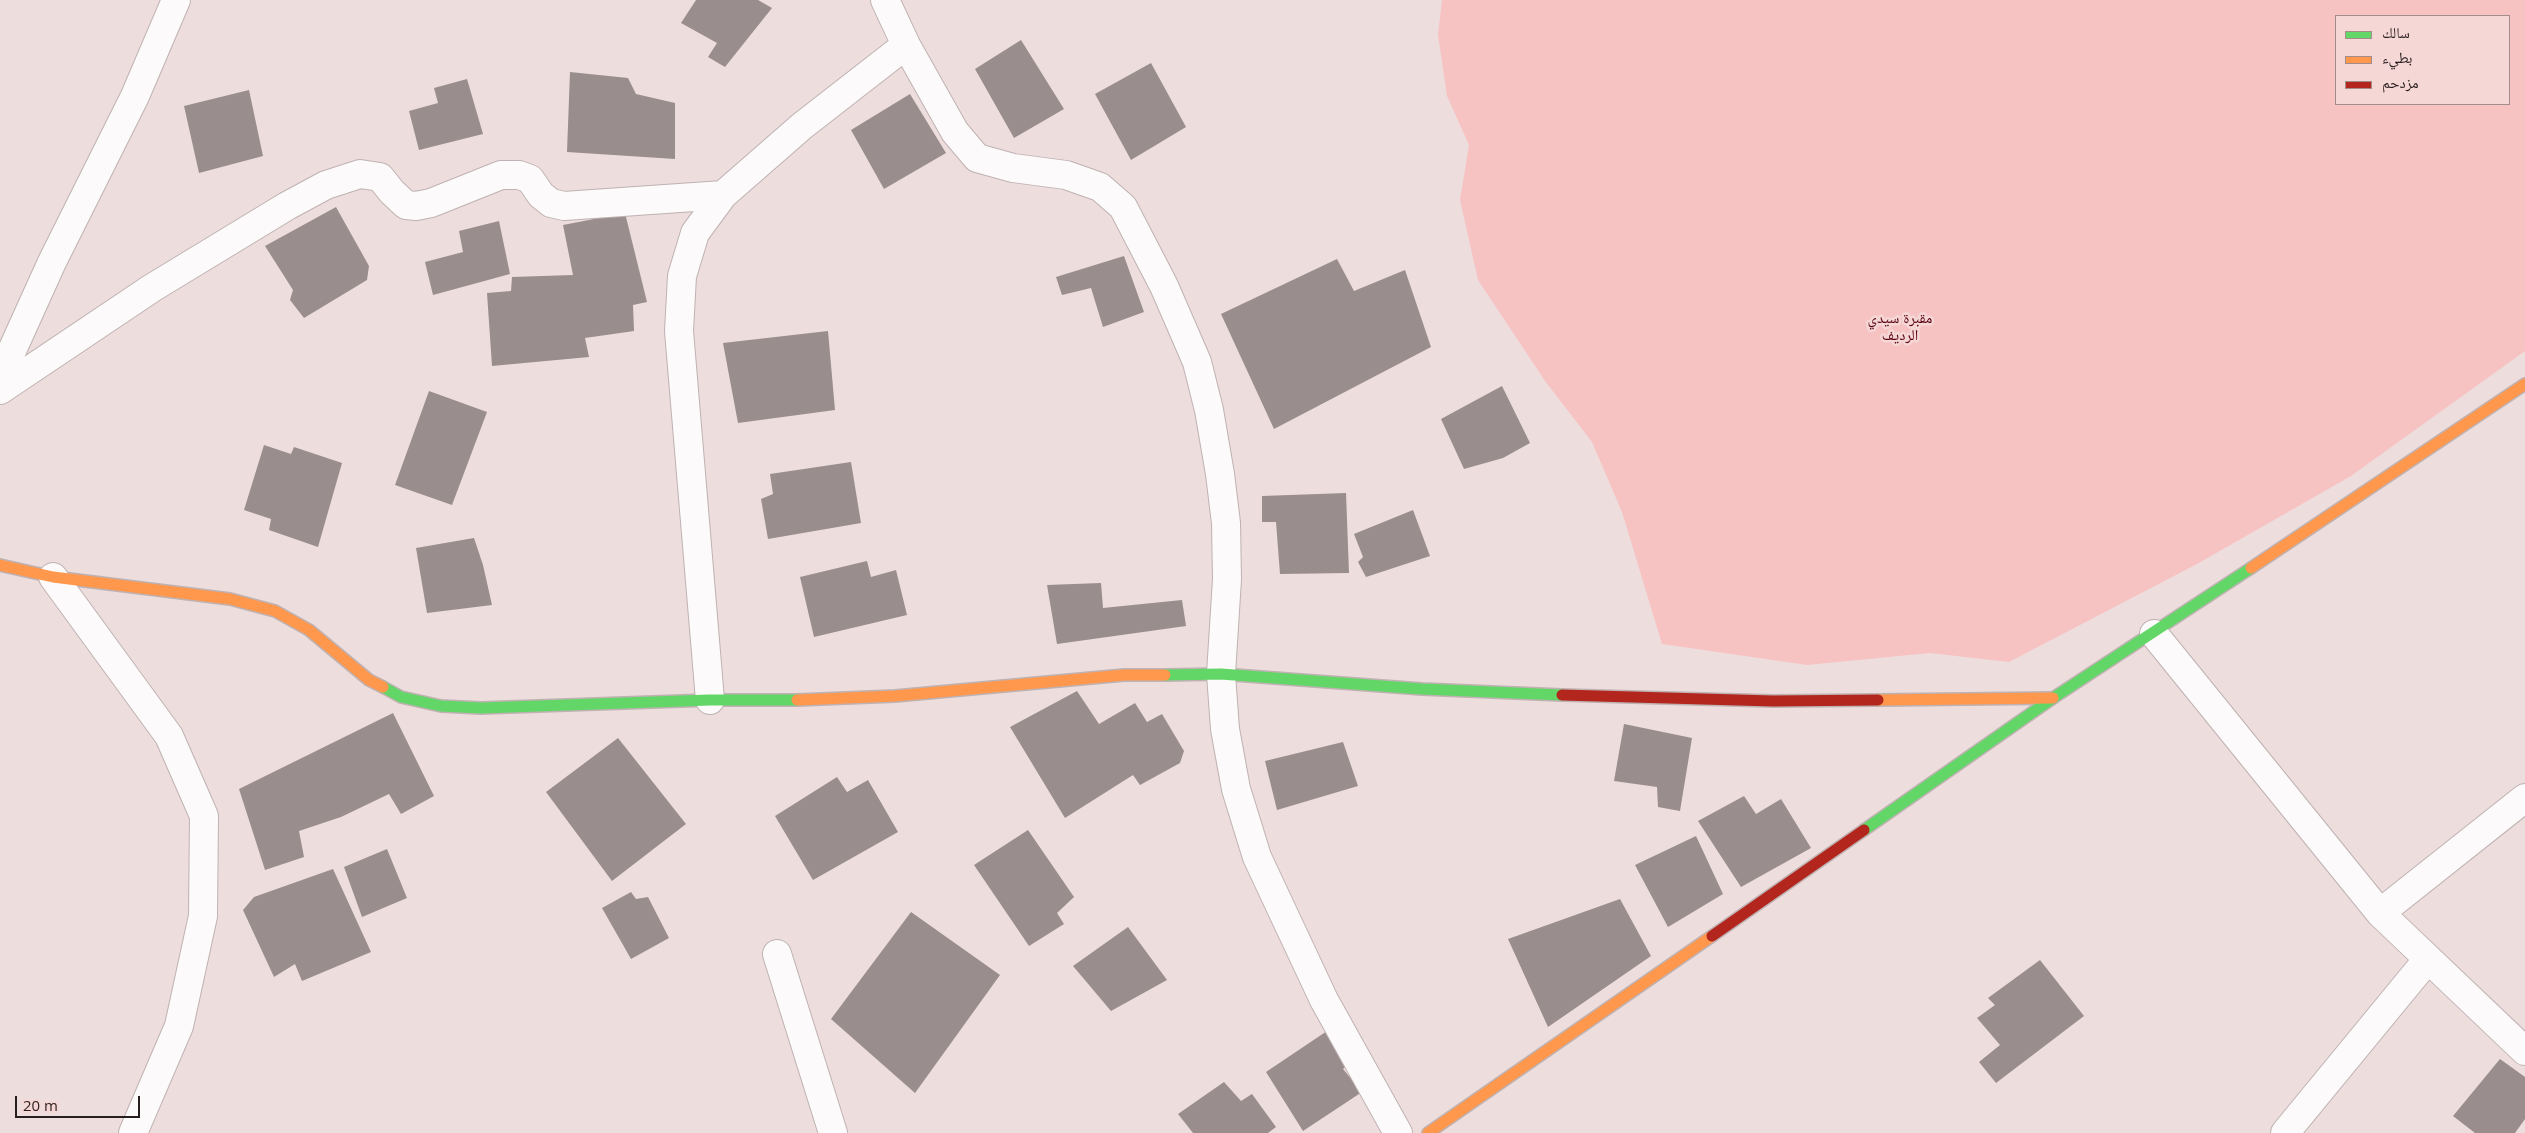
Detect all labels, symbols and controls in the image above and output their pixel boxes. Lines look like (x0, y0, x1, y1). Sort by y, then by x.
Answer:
legend (2335, 15, 2510, 105)
text: سالك (2382, 22, 2410, 42)
text: بطيء (2382, 47, 2412, 67)
text: مزدحم (2382, 72, 2419, 92)
park label: مقبرة سيدي الرديف (1868, 310, 1932, 345)
scale bar (18, 1086, 142, 1118)
text: 20 m (23, 1095, 58, 1115)

